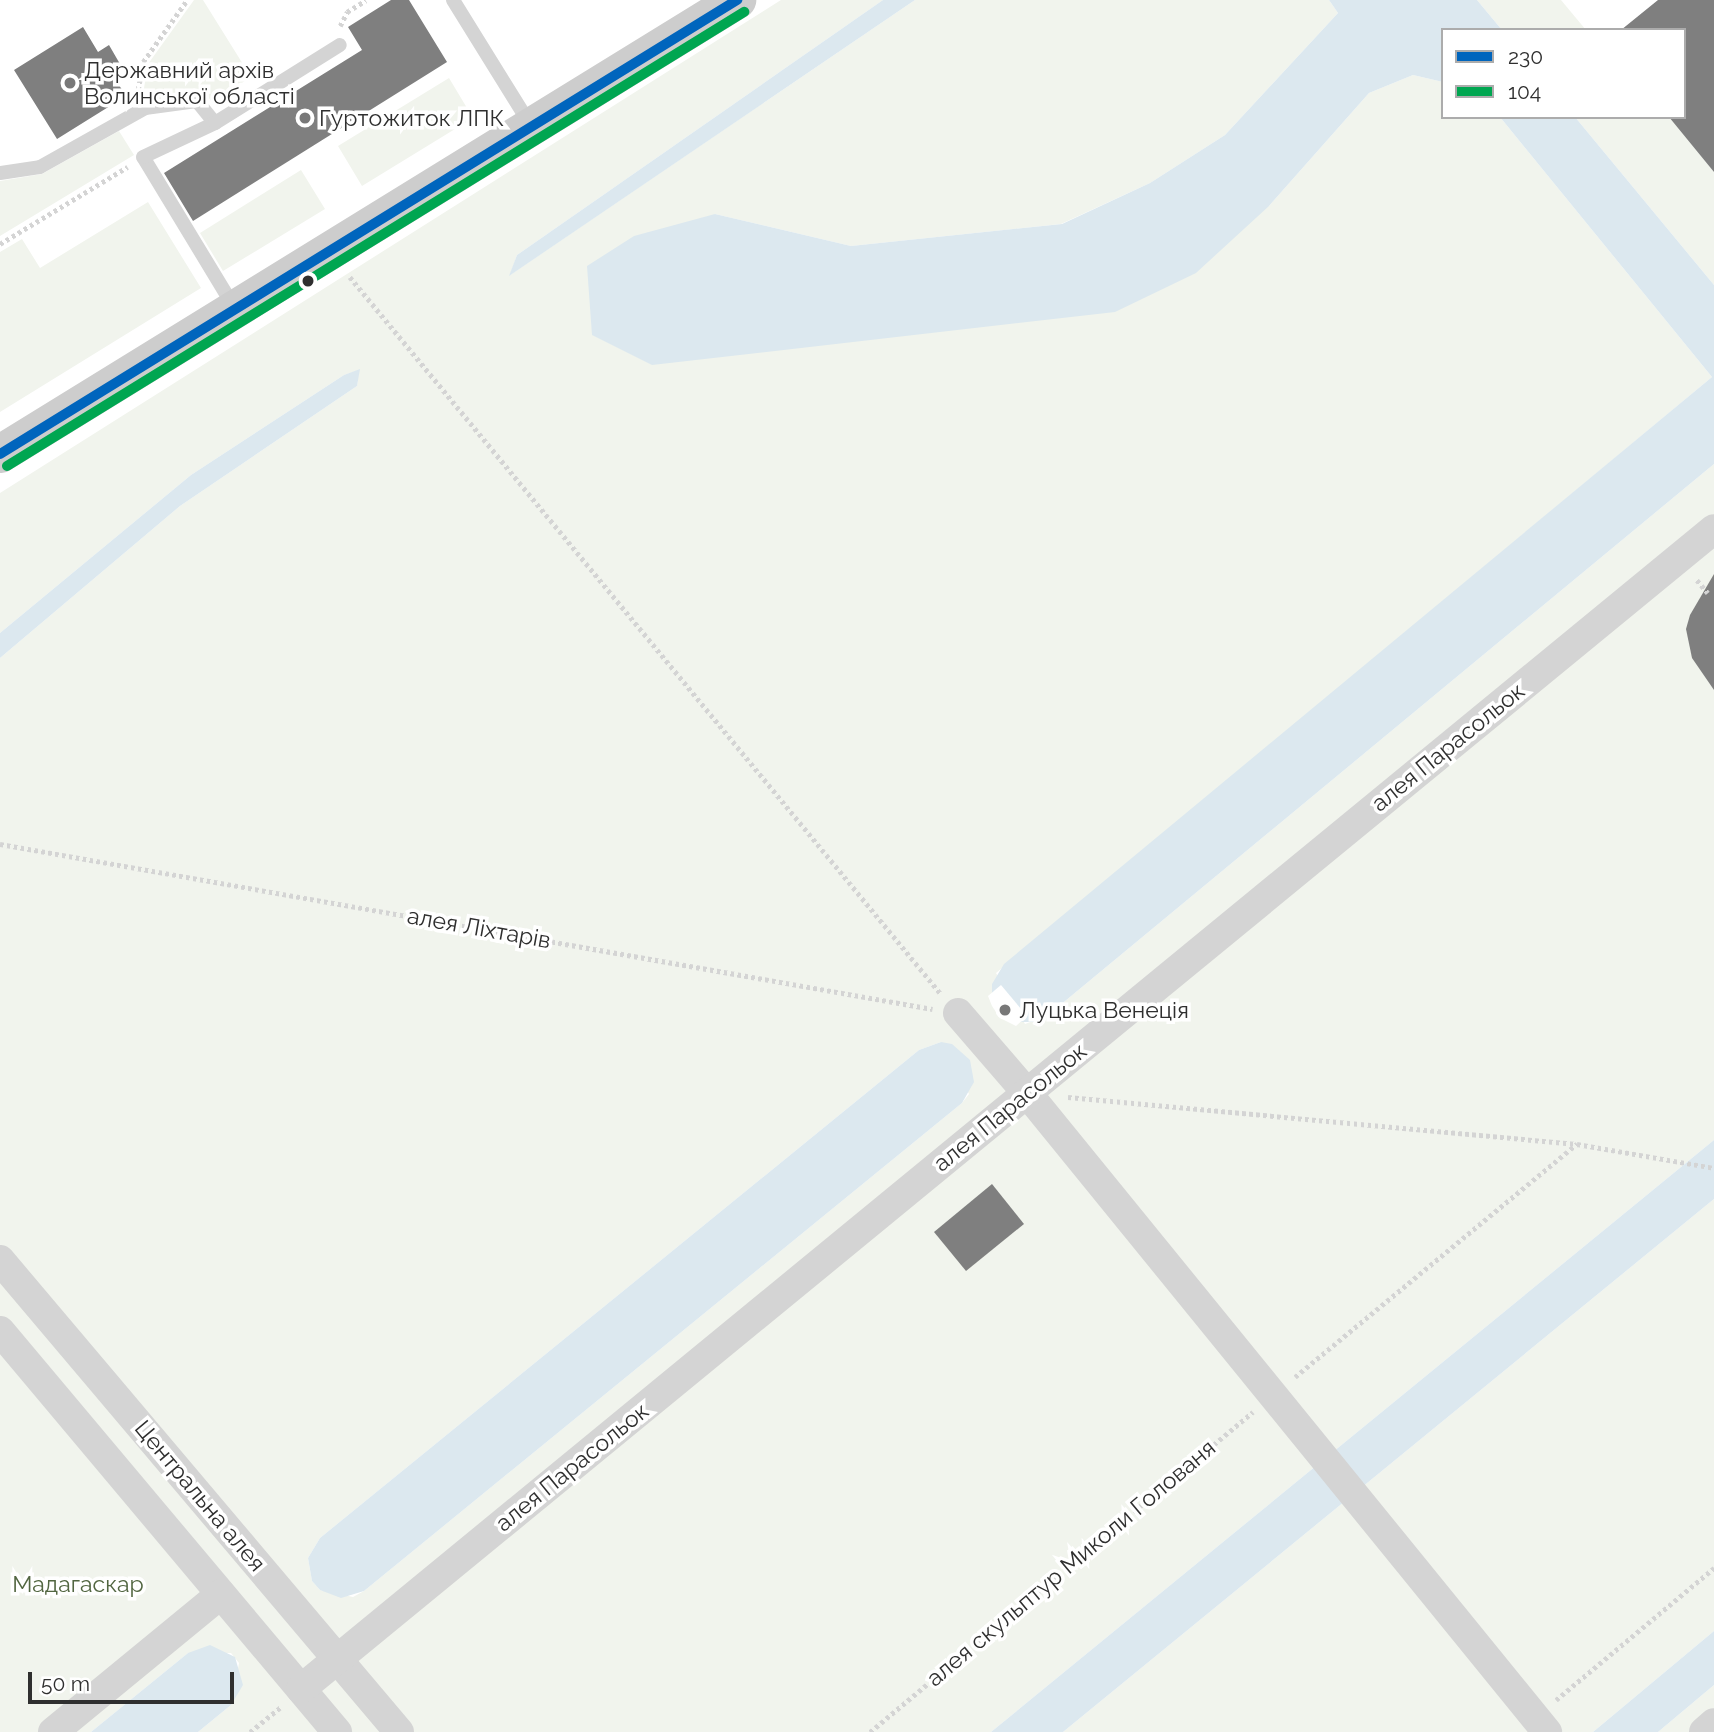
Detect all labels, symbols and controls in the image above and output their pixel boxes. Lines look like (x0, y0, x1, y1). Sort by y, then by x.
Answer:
legend (1441, 28, 1686, 119)
text: 230 (1508, 44, 1543, 69)
place label: Державний архів Волинської області (84, 56, 295, 110)
marker: Державний архів Волинської області (62, 75, 78, 91)
text: 104 (1508, 79, 1541, 104)
place label: Гуртожиток ЛПК (319, 104, 504, 132)
marker: Гуртожиток ЛПК (297, 110, 313, 126)
unlabelled marker (301, 274, 315, 288)
street label: алея Парасольок (1366, 677, 1530, 817)
street label: алея Ліхтарів (405, 902, 553, 954)
place label: Луцька Венеція (1019, 996, 1189, 1024)
marker: Луцька Венеція (997, 1002, 1013, 1018)
street label: алея Парасольок (928, 1037, 1092, 1177)
street label: алея Парасольок (490, 1397, 654, 1537)
street label: Центральна алея (129, 1415, 271, 1577)
street label: алея скульптур Миколи Голованя (921, 1434, 1221, 1692)
park label: Мадагаскар (12, 1570, 144, 1598)
scale bar (32, 1658, 238, 1702)
text: 50 m (41, 1671, 90, 1696)

